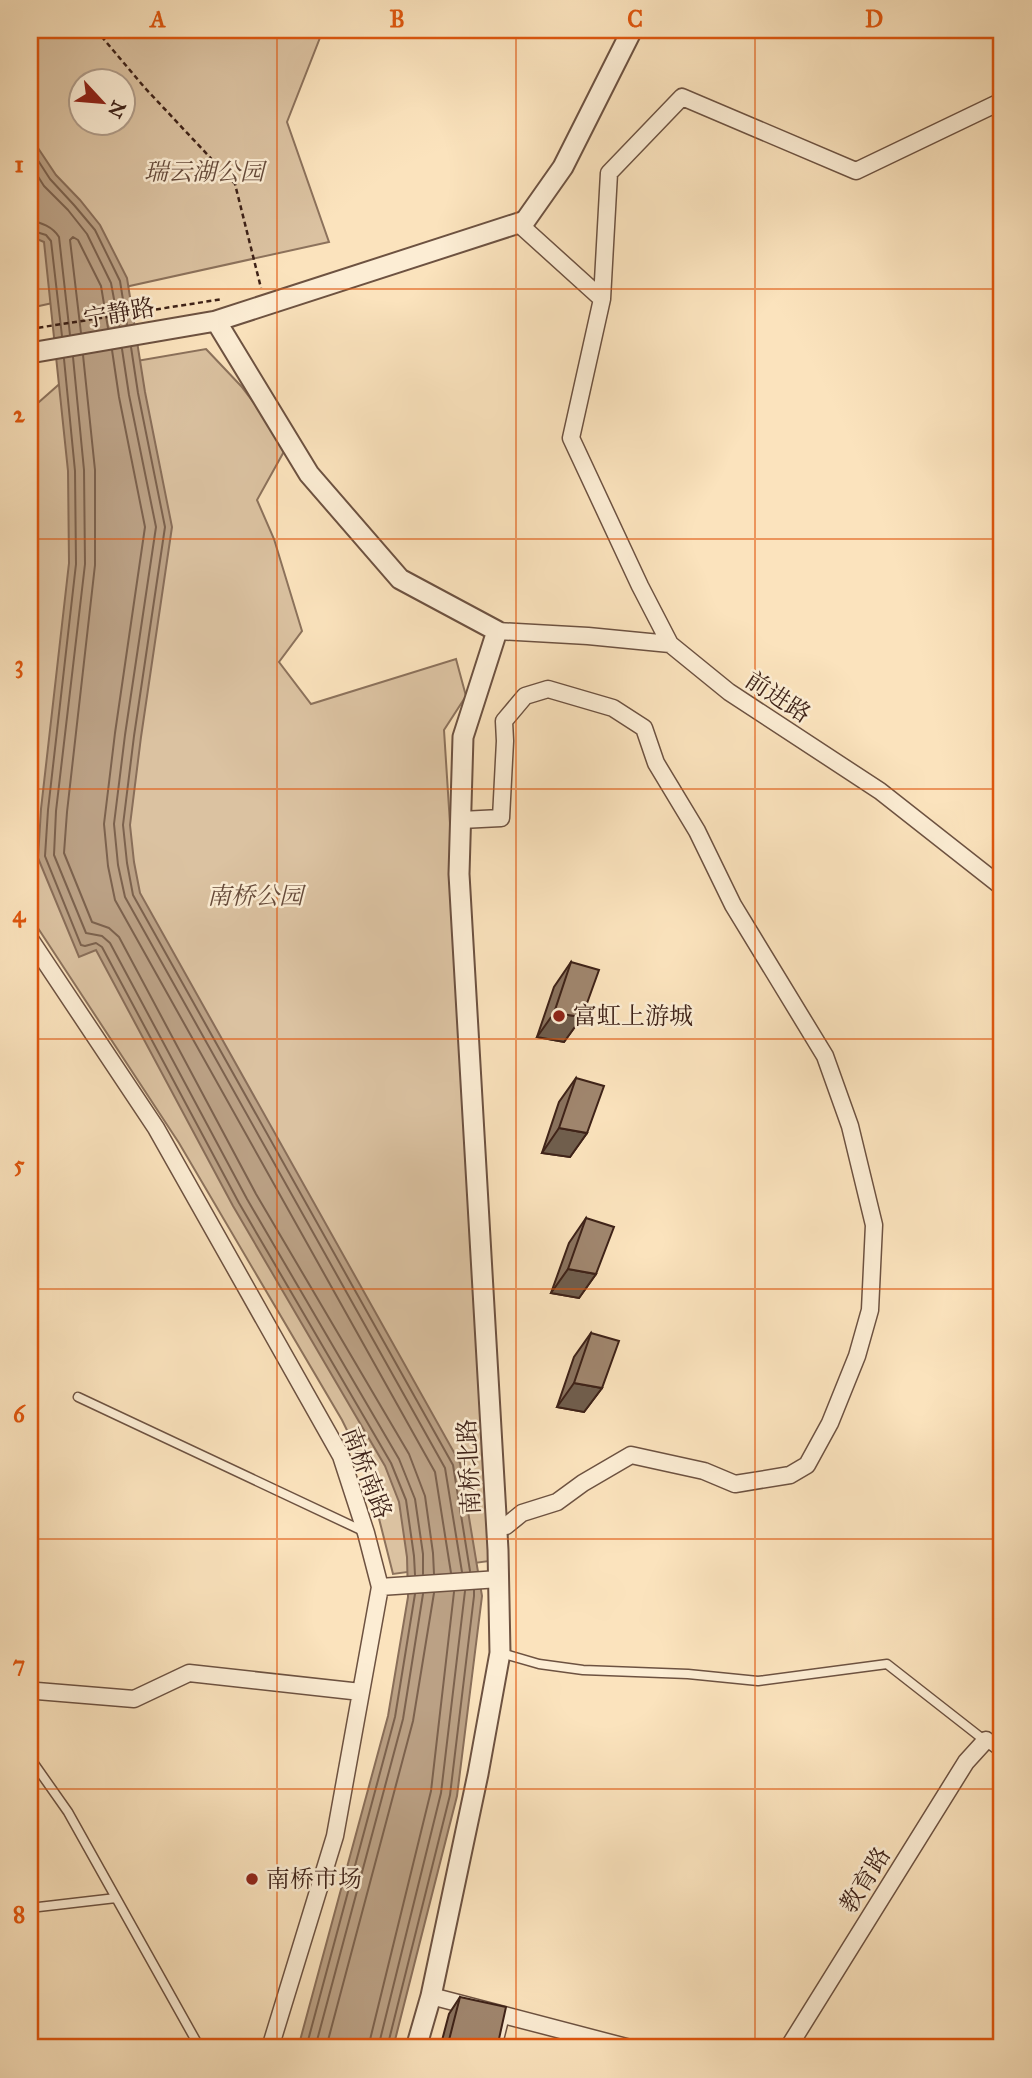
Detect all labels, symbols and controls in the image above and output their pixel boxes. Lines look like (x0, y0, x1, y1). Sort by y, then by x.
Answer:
text: A (148, 5, 166, 33)
text: B (389, 5, 405, 33)
text: C (627, 5, 643, 33)
text: D (865, 5, 883, 33)
north arrow (66, 66, 136, 136)
text: N (103, 97, 131, 122)
text: 1 (14, 150, 24, 178)
park label: 瑞云湖公园 (144, 157, 268, 187)
street label: 宁静路 (81, 292, 157, 334)
text: 2 (13, 400, 25, 428)
text: 3 (14, 650, 24, 679)
street label: 前进路 (740, 665, 816, 729)
park label: 南桥公园 (207, 881, 307, 911)
text: 4 (13, 900, 27, 928)
place label: 富虹上游城 (573, 1001, 693, 1031)
marker: 富虹上游城 (551, 1008, 567, 1024)
text: 5 (14, 1150, 25, 1178)
text: 6 (13, 1400, 26, 1428)
street label: 南桥北路 (452, 1418, 486, 1516)
street label: 南桥南路 (336, 1423, 398, 1523)
text: 7 (13, 1650, 25, 1678)
street label: 教育路 (833, 1842, 897, 1918)
place label: 南桥市场 (266, 1864, 362, 1894)
marker: 南桥市场 (244, 1871, 260, 1887)
text: 8 (13, 1900, 25, 1928)

